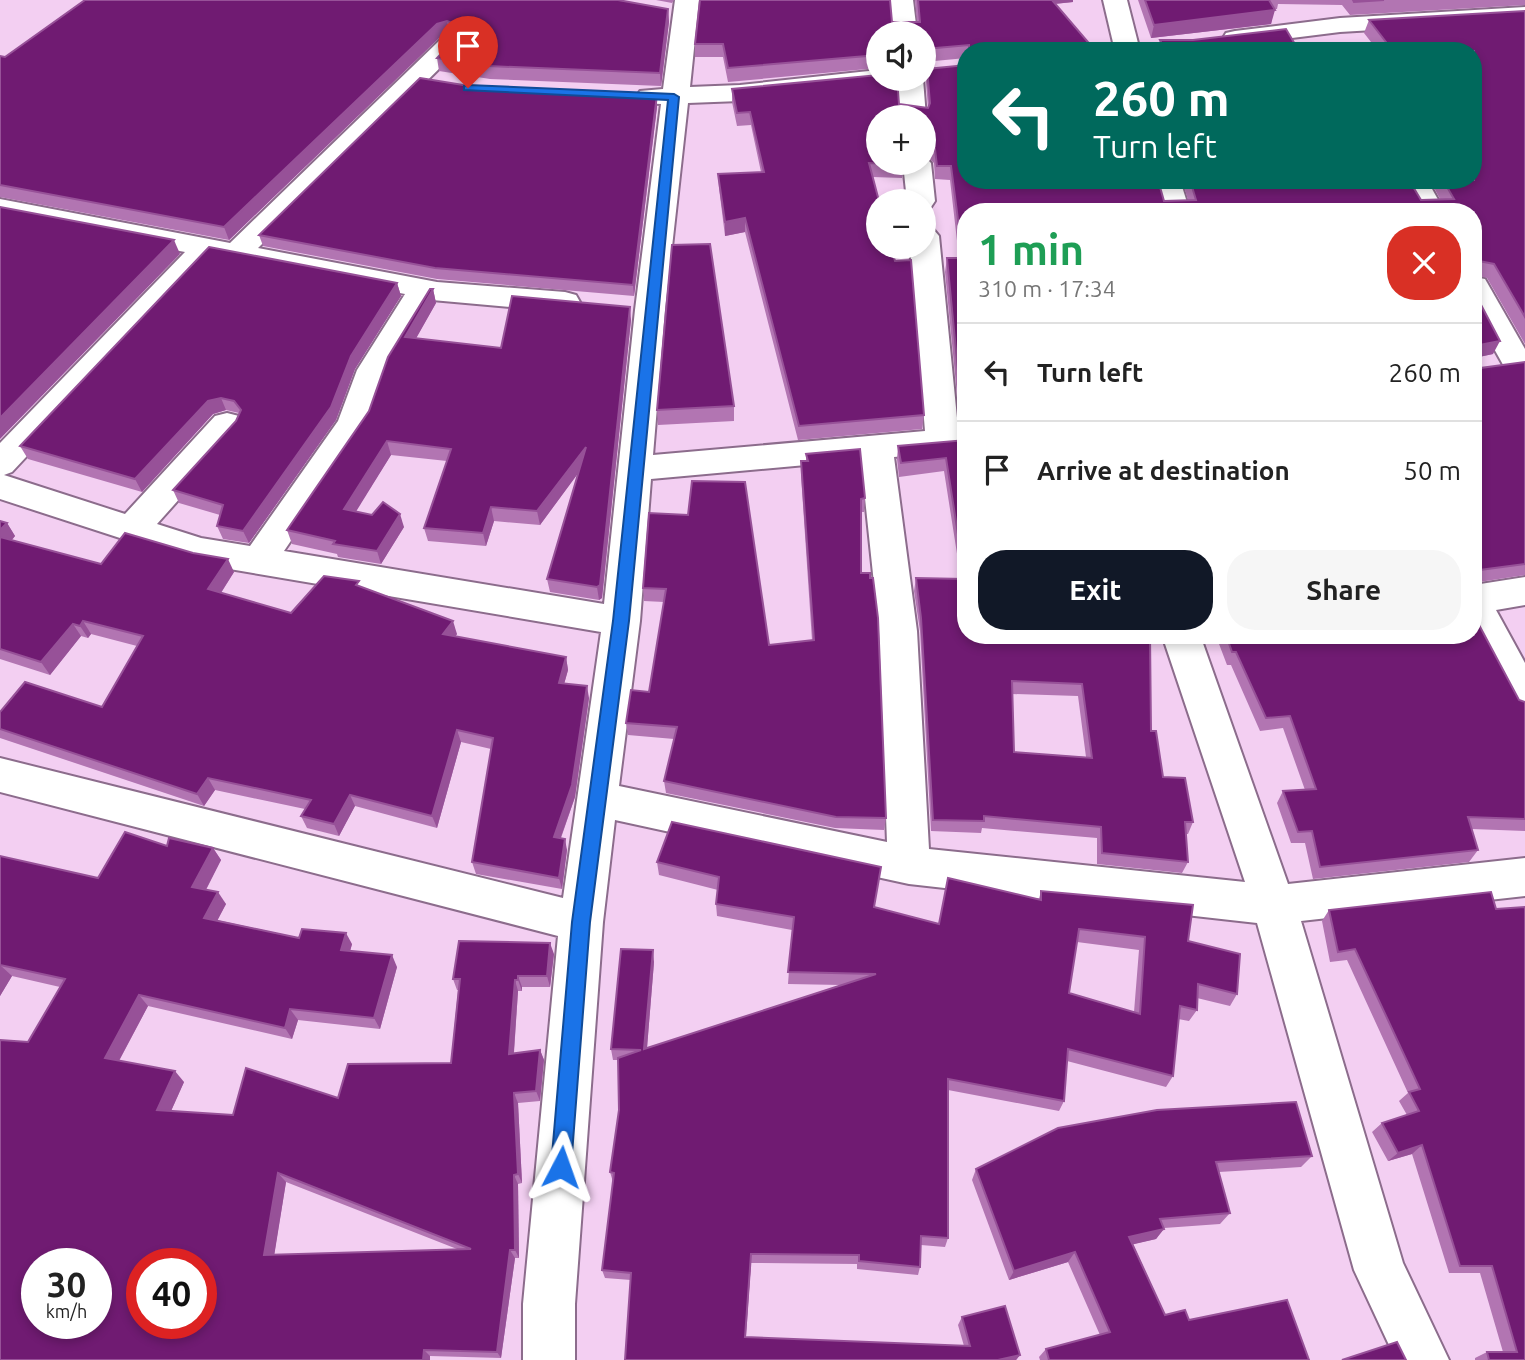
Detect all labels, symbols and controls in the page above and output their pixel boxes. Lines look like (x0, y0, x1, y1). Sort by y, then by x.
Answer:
pin (438, 16, 498, 88)
map controls (866, 21, 936, 259)
button: sound (866, 21, 936, 91)
icon: arrive (449, 27, 487, 65)
icon: left (978, 70, 1069, 161)
text: 260 m (1093, 70, 1230, 125)
button: + (866, 105, 936, 175)
text: Turn left (1093, 128, 1217, 164)
button: − (866, 189, 936, 259)
text: 1 min (978, 226, 1084, 273)
button: close (1387, 226, 1461, 300)
text: 310 m · 17:34 (978, 276, 1116, 301)
icon: left (978, 353, 1016, 391)
text: Turn left (1037, 358, 1143, 387)
text: 260 m (1389, 358, 1461, 387)
icon: arrive (978, 451, 1016, 489)
text: Arrive at destination (1037, 456, 1290, 485)
text: 50 m (1403, 456, 1461, 485)
button: Exit (978, 550, 1213, 630)
button: Share (1227, 550, 1461, 630)
position arrow (524, 1130, 598, 1204)
speed limit sign: 40 (126, 1248, 217, 1339)
text: 30 (47, 1264, 86, 1304)
text: km/h (46, 1301, 87, 1321)

